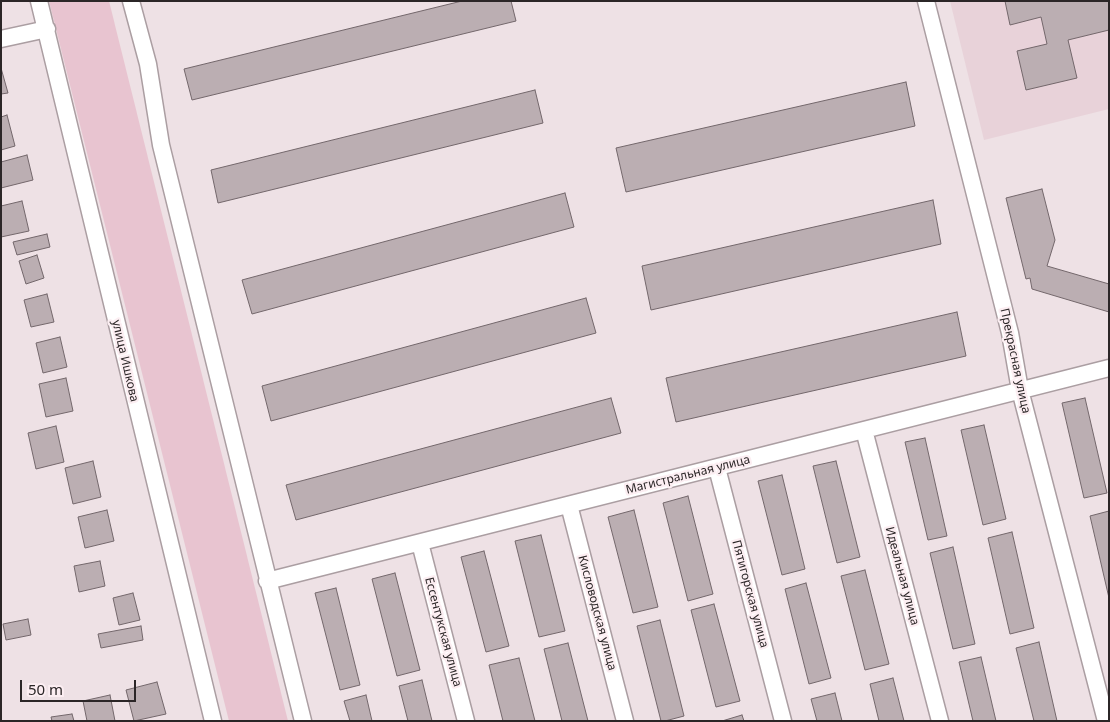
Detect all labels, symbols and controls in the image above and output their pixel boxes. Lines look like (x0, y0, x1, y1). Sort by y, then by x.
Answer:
street label: Прекрасная улица (997, 307, 1033, 415)
street label: улица Ишкова (109, 319, 141, 403)
street label: Магистральная улица (624, 453, 752, 497)
street label: Идеальная улица (882, 525, 922, 627)
street label: Пятигорская улица (729, 538, 771, 650)
street label: Кисловодская улица (575, 554, 619, 672)
street label: Ессентукская улица (421, 576, 465, 688)
scale bar (22, 670, 139, 702)
text: 50 m (28, 679, 63, 699)

